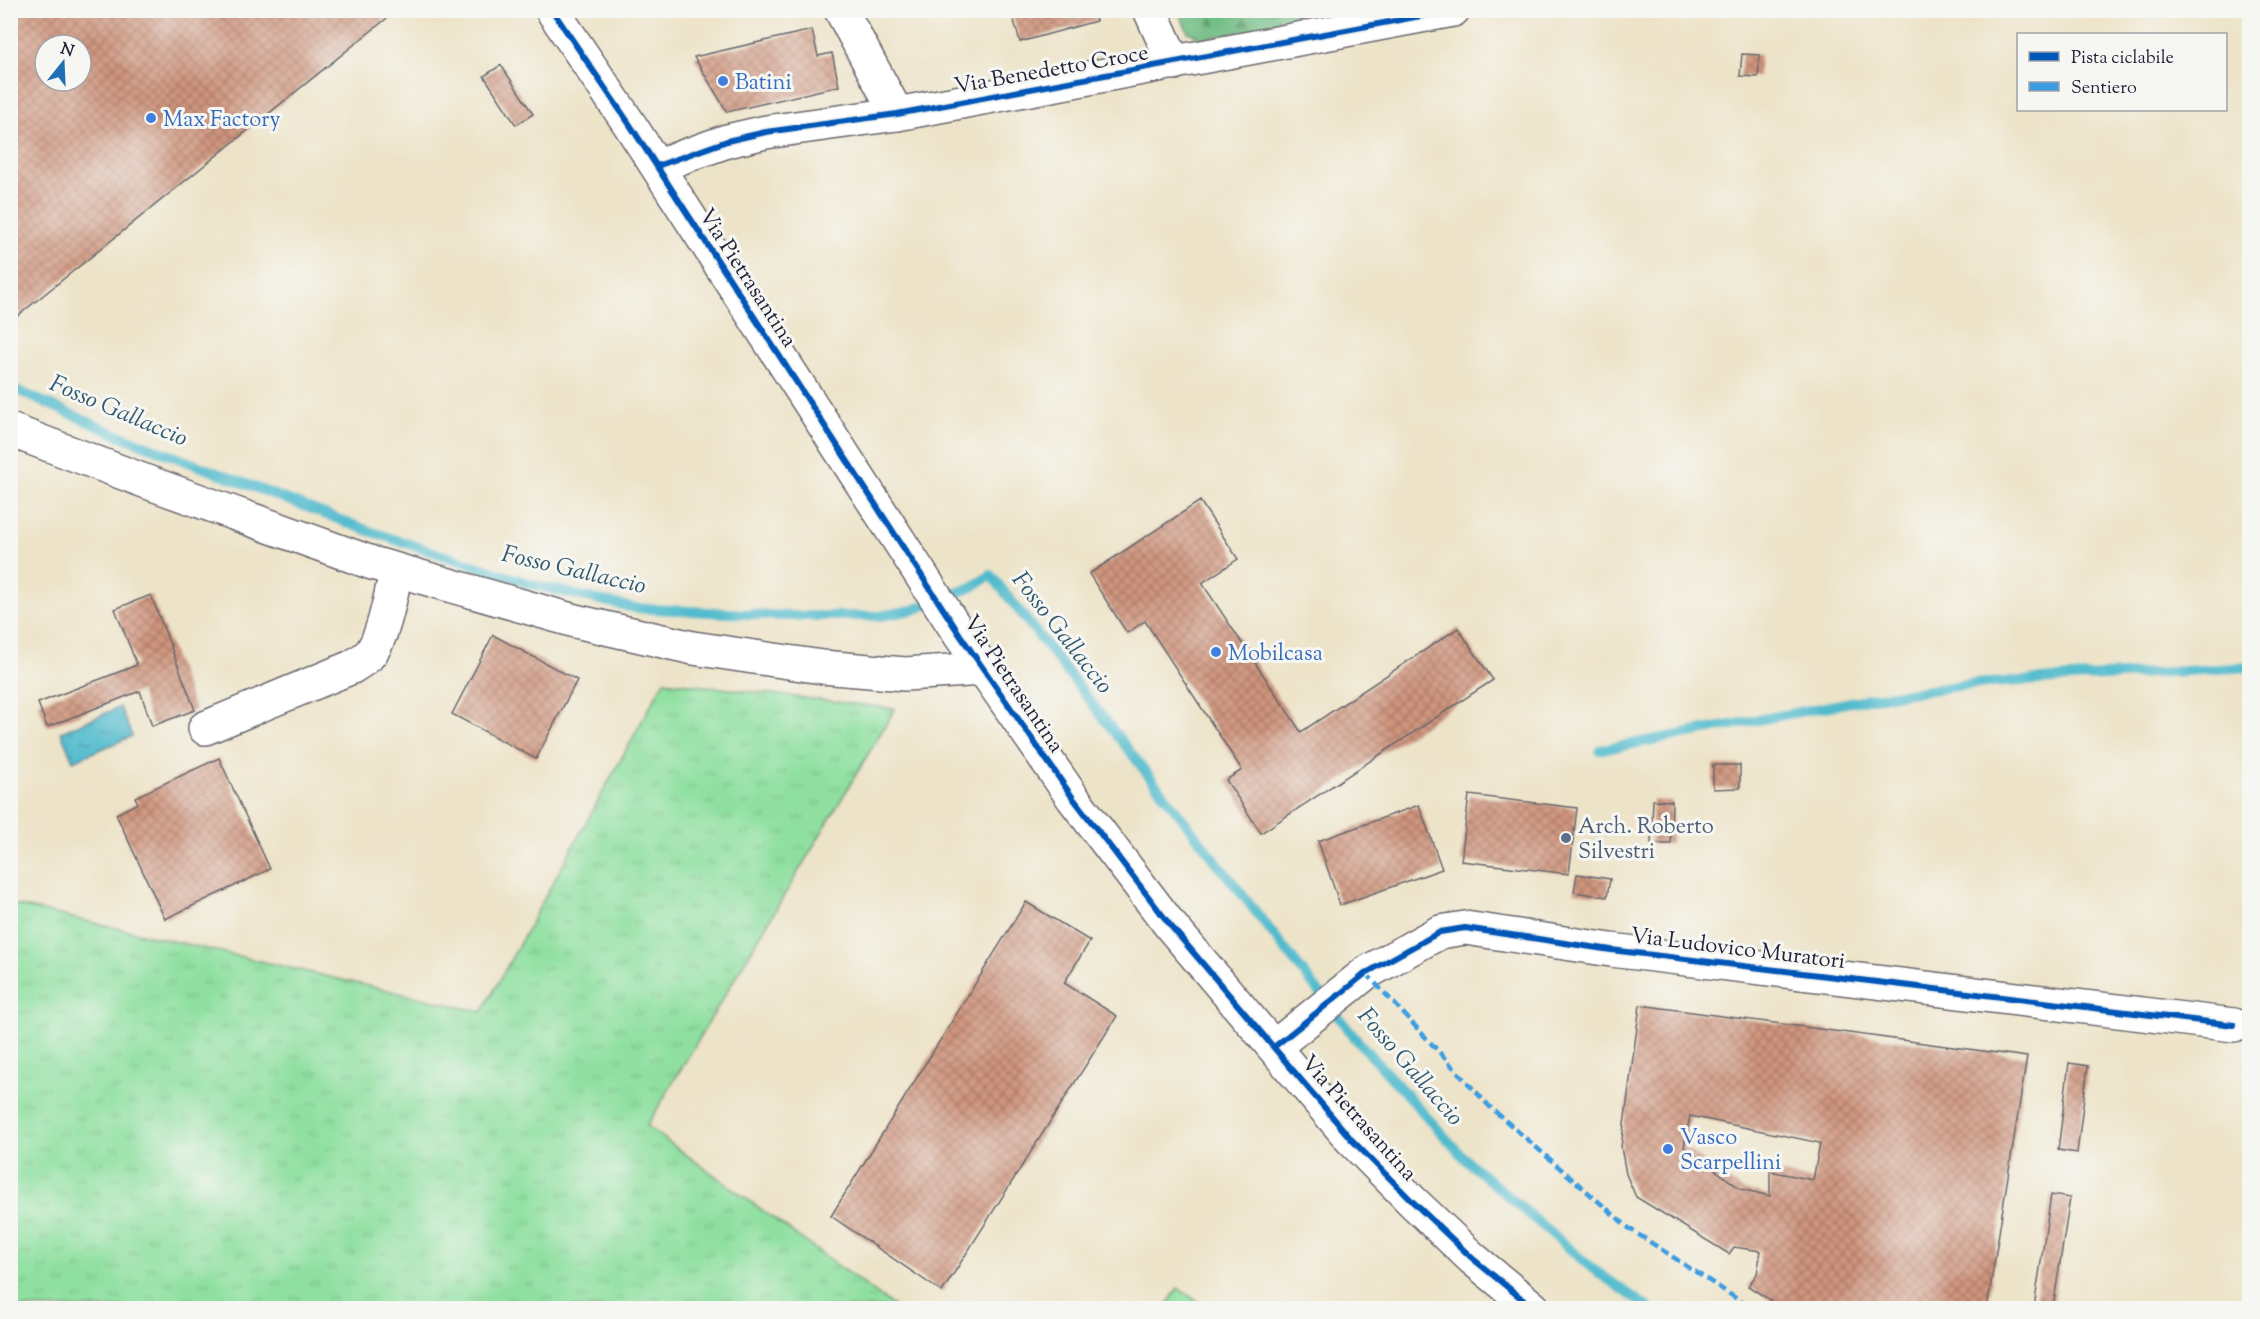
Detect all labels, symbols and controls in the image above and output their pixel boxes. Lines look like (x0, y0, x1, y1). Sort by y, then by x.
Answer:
north arrow (33, 33, 93, 93)
legend (2017, 33, 2227, 111)
text: N (57, 38, 77, 64)
street label: Via Benedetto Croce (952, 38, 1151, 104)
text: Pista ciclabile (2071, 46, 2174, 72)
place label: Batini (735, 68, 792, 100)
marker: Batini (716, 74, 730, 88)
text: Sentiero (2071, 76, 2137, 102)
place label: Max Factory (163, 105, 280, 137)
marker: Max Factory (144, 111, 158, 125)
street label: Via Pietrasantina (689, 203, 804, 355)
water label: Fosso Gallaccio (44, 367, 193, 456)
water label: Fosso Gallaccio (498, 538, 649, 604)
water label: Fosso Gallaccio (1003, 565, 1120, 702)
street label: Via Pietrasantina (954, 609, 1071, 760)
place label: Mobilcasa (1228, 639, 1323, 671)
marker: Mobilcasa (1209, 645, 1223, 659)
place label: Arch. Roberto Silvestri (1578, 812, 1714, 869)
marker: Arch. Roberto Silvestri (1559, 831, 1573, 845)
street label: Via Ludovico Muratori (1628, 921, 1847, 979)
water label: Fosso Gallaccio (1348, 1001, 1471, 1134)
street label: Via Pietrasantina (1292, 1049, 1423, 1189)
place label: Vasco Scarpellini (1680, 1123, 1781, 1180)
marker: Vasco Scarpellini (1661, 1142, 1675, 1156)

